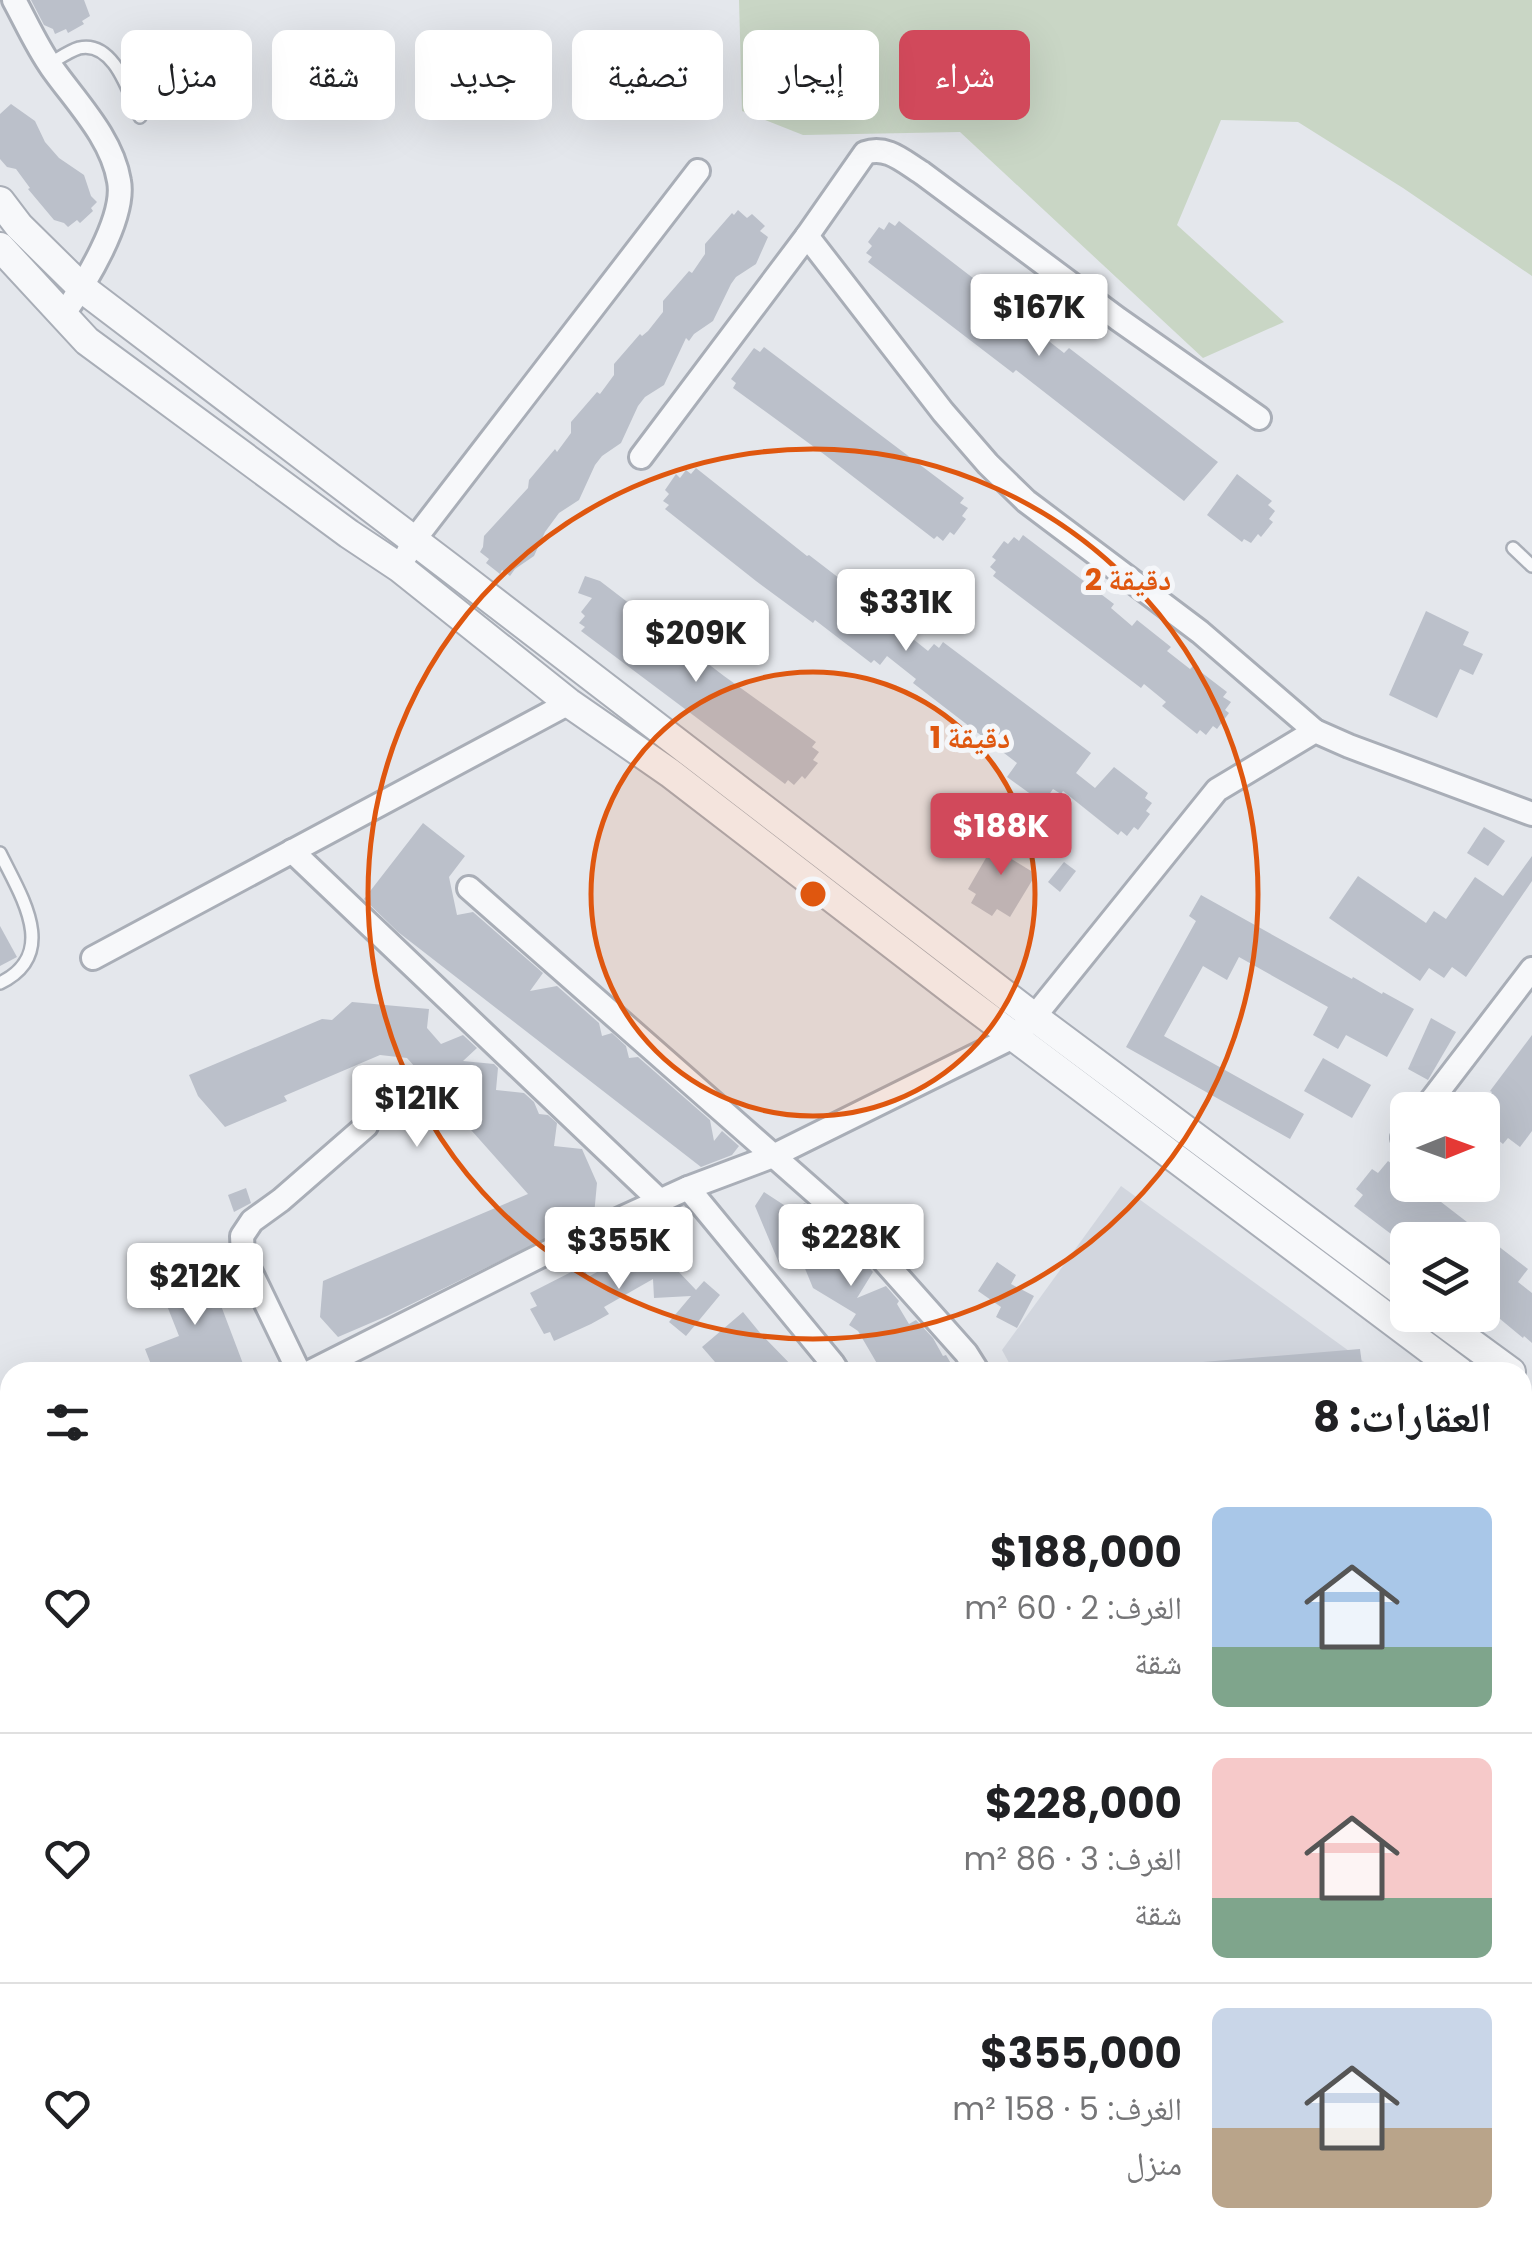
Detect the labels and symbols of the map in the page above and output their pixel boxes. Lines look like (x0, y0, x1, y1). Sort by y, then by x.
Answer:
pin: $167K (969, 274, 1109, 359)
text: 2 دقيقة (1085, 558, 1171, 601)
pin: $331K (836, 569, 976, 654)
pin: $209K (626, 600, 766, 685)
text: 1 دقيقة (930, 716, 1010, 759)
pin: $188K (931, 793, 1071, 878)
centre of rings (795, 876, 831, 912)
pin: $121K (347, 1065, 487, 1150)
north arrow (1390, 1092, 1500, 1202)
pin: $228K (781, 1204, 921, 1289)
pin: $355K (549, 1207, 689, 1292)
pin: $212K (125, 1243, 265, 1328)

